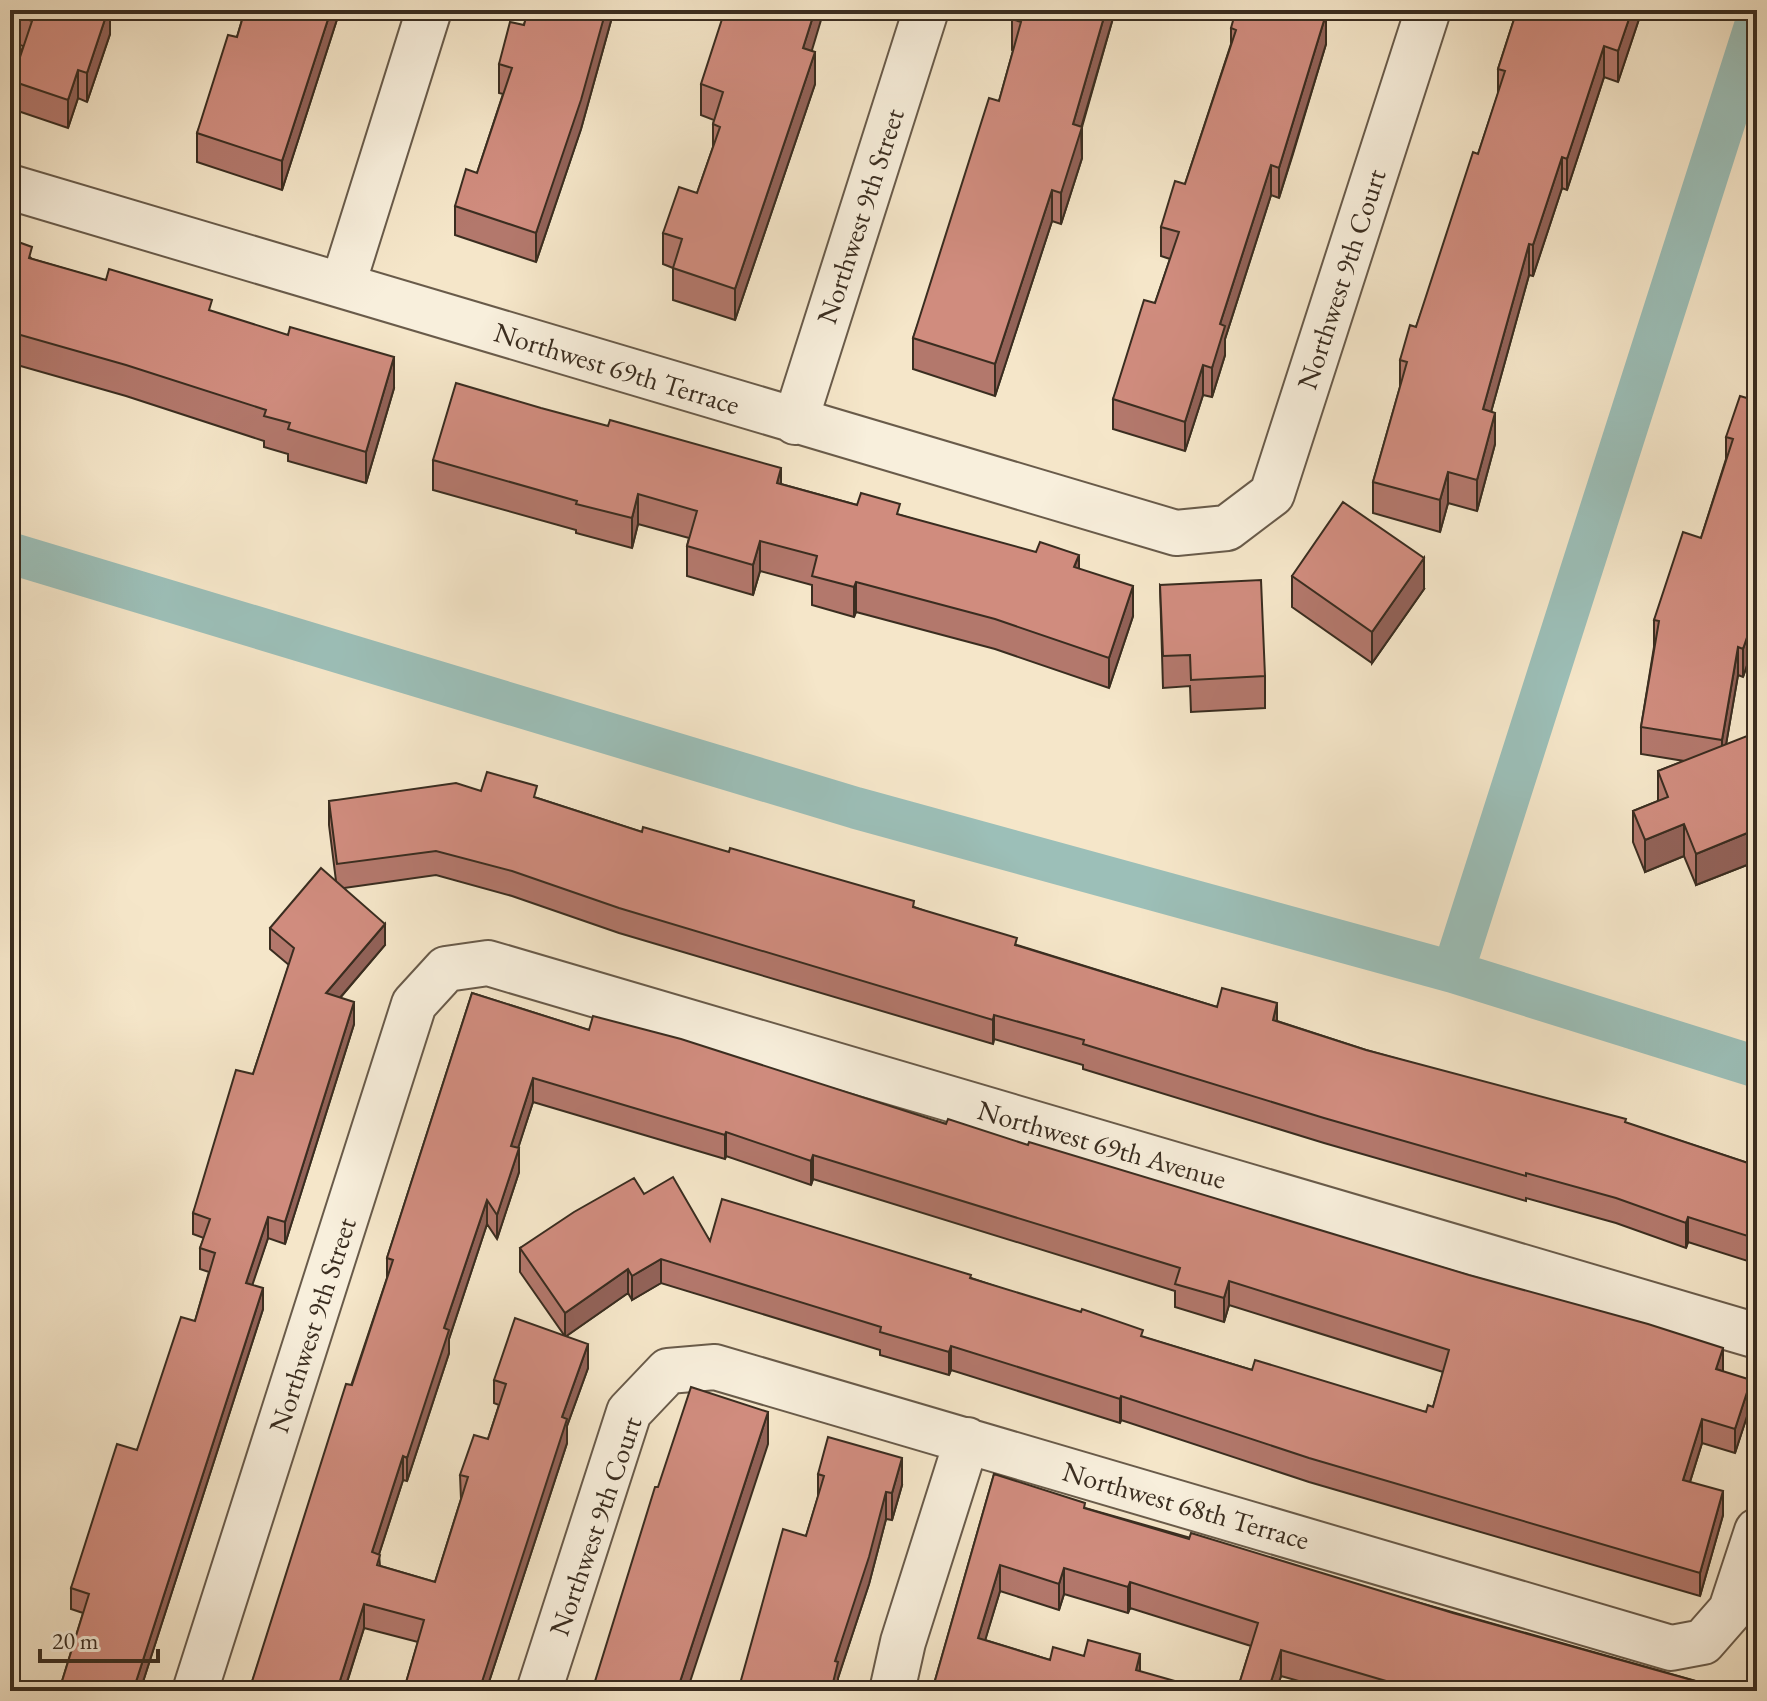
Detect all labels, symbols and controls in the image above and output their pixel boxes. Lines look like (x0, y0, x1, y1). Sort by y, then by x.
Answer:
street label: Northwest 9th Street (808, 103, 912, 328)
street label: Northwest 9th Court (1288, 164, 1394, 394)
street label: Northwest 69th Terrace (490, 314, 744, 422)
street label: Northwest 69th Avenue (974, 1091, 1230, 1197)
street label: Northwest 9th Street (260, 1212, 364, 1437)
street label: Northwest 9th Court (541, 1411, 649, 1640)
street label: Northwest 68th Terrace (1059, 1453, 1313, 1557)
scale bar (40, 1613, 158, 1663)
text: 20 m (52, 1625, 99, 1656)

